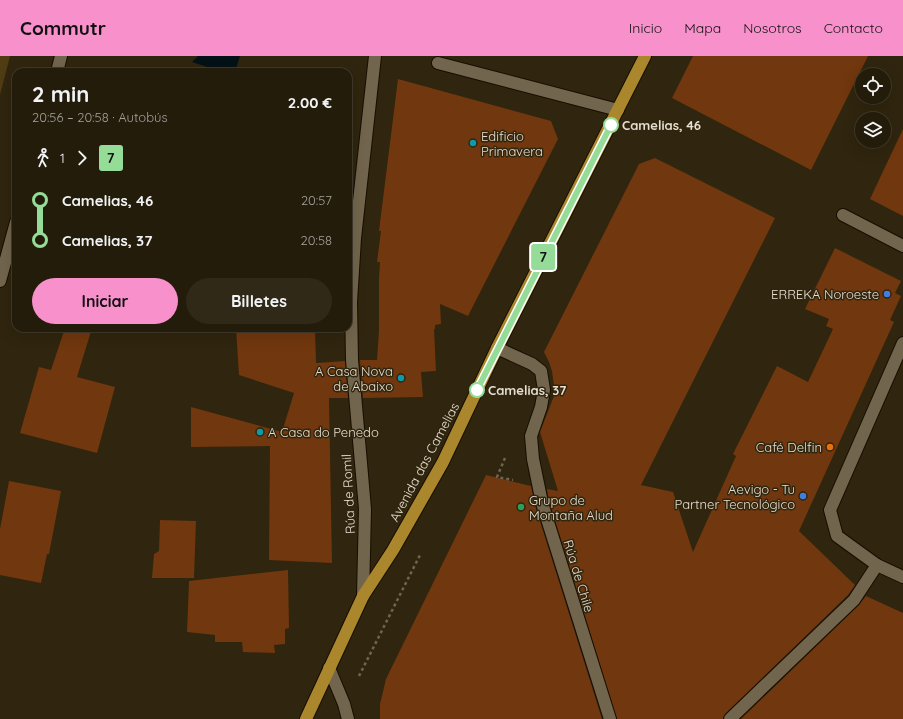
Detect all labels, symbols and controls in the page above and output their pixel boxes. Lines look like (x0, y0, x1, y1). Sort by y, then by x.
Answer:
text: Commutr (20, 16, 106, 40)
text: Inicio (629, 19, 662, 37)
text: Mapa (684, 19, 721, 37)
text: Nosotros (743, 19, 802, 37)
text: Contacto (824, 19, 883, 37)
map controls (855, 68, 891, 148)
button: locate (855, 68, 891, 104)
text: 2 min (32, 80, 89, 108)
text: 2.00 € (288, 93, 332, 112)
text: 20:56 – 20:58 · Autobús (32, 109, 168, 125)
button: layers (855, 112, 891, 148)
marker: Camelias, 46 (603, 117, 619, 133)
place label: Camelias, 46 (622, 117, 701, 133)
place label: Edificio Primavera (481, 128, 543, 159)
marker: Edificio Primavera (468, 138, 478, 148)
icon: walk (32, 147, 54, 169)
icon: forward (71, 147, 93, 169)
text: 7 (107, 149, 115, 167)
text: 1 (60, 150, 65, 166)
text: Camelias, 46 (62, 191, 153, 210)
text: 20:57 (301, 192, 332, 208)
text: Camelias, 37 (62, 231, 152, 250)
text: 20:58 (301, 232, 332, 248)
line badge: 7 (530, 244, 556, 270)
text: 7 (539, 248, 547, 266)
button: Iniciar (32, 278, 178, 324)
button: Billetes (186, 278, 332, 324)
place label: ERREKA Noroeste (771, 286, 879, 302)
marker: ERREKA Noroeste (882, 289, 892, 299)
place label: A Casa Nova de Abaixo (315, 363, 393, 394)
marker: A Casa Nova de Abaixo (396, 373, 406, 383)
marker: Camelias, 37 (469, 382, 485, 398)
place label: Camelias, 37 (488, 382, 566, 398)
street label: Avenida das Camelias (386, 400, 462, 524)
place label: A Casa do Penedo (268, 424, 379, 440)
marker: A Casa do Penedo (255, 427, 265, 437)
place label: Café Delfin (756, 439, 822, 455)
marker: Café Delfin (825, 442, 835, 452)
street label: Rúa de Romil (338, 453, 358, 535)
place label: Aevigo - Tu Partner Tecnológico (675, 481, 795, 512)
marker: Aevigo - Tu Partner Tecnológico (798, 491, 808, 501)
place label: Grupo de Montaña Alud (529, 492, 613, 523)
marker: Grupo de Montaña Alud (516, 502, 526, 512)
street label: Rúa de Chile (560, 538, 598, 614)

